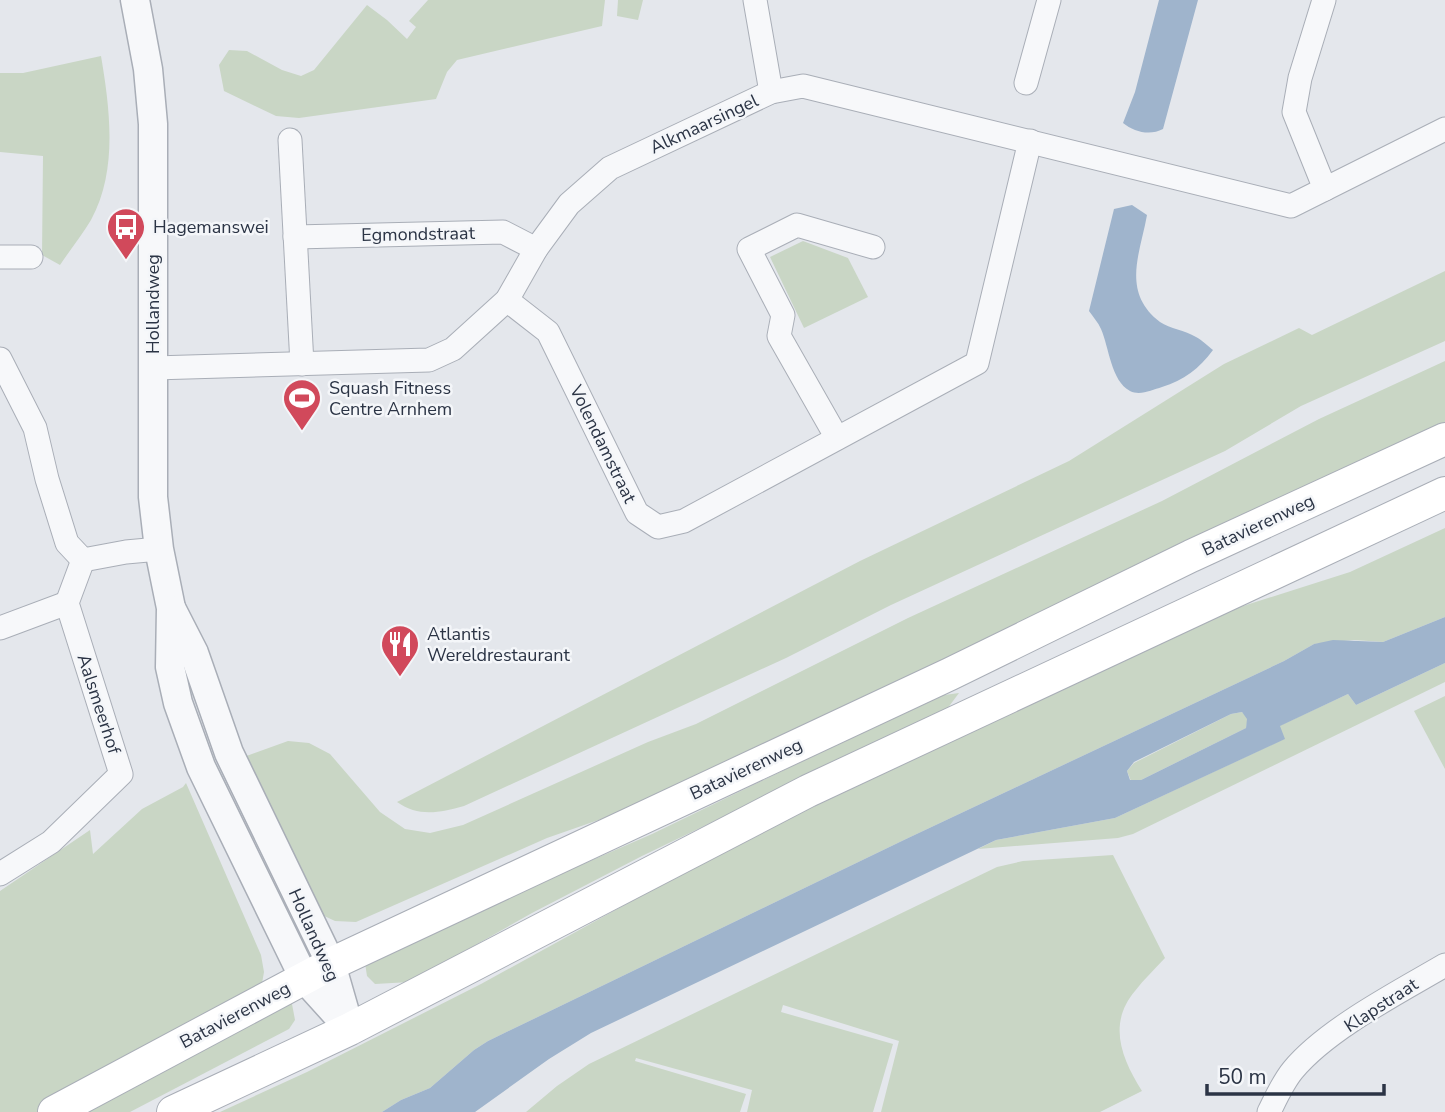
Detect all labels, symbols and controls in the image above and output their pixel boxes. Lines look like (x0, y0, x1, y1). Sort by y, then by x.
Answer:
street label: Alkmaarsingel (646, 88, 763, 160)
bus stop icon: Hagemanswei (105, 206, 147, 261)
place label: Hagemanswei (153, 215, 269, 239)
street label: Egmondstraat (361, 221, 476, 247)
street label: Hollandweg (141, 254, 165, 354)
place label: Squash Fitness Centre Arnhem (329, 376, 452, 421)
sports icon: Squash Fitness Centre Arnhem (281, 377, 323, 432)
street label: Volendamstraat (564, 380, 642, 508)
street label: Batavierenweg (1198, 488, 1318, 562)
place label: Atlantis Wereldrestaurant (427, 622, 571, 667)
restaurant icon: Atlantis Wereldrestaurant (379, 623, 421, 678)
street label: Aalsmeerhof (72, 651, 127, 758)
street label: Batavierenweg (686, 732, 806, 806)
street label: Hollandweg (283, 885, 345, 985)
street label: Klapstraat (1340, 972, 1423, 1038)
street label: Batavierenweg (176, 976, 294, 1054)
scale bar (1207, 1052, 1384, 1096)
text: 50 m (1218, 1063, 1267, 1091)

